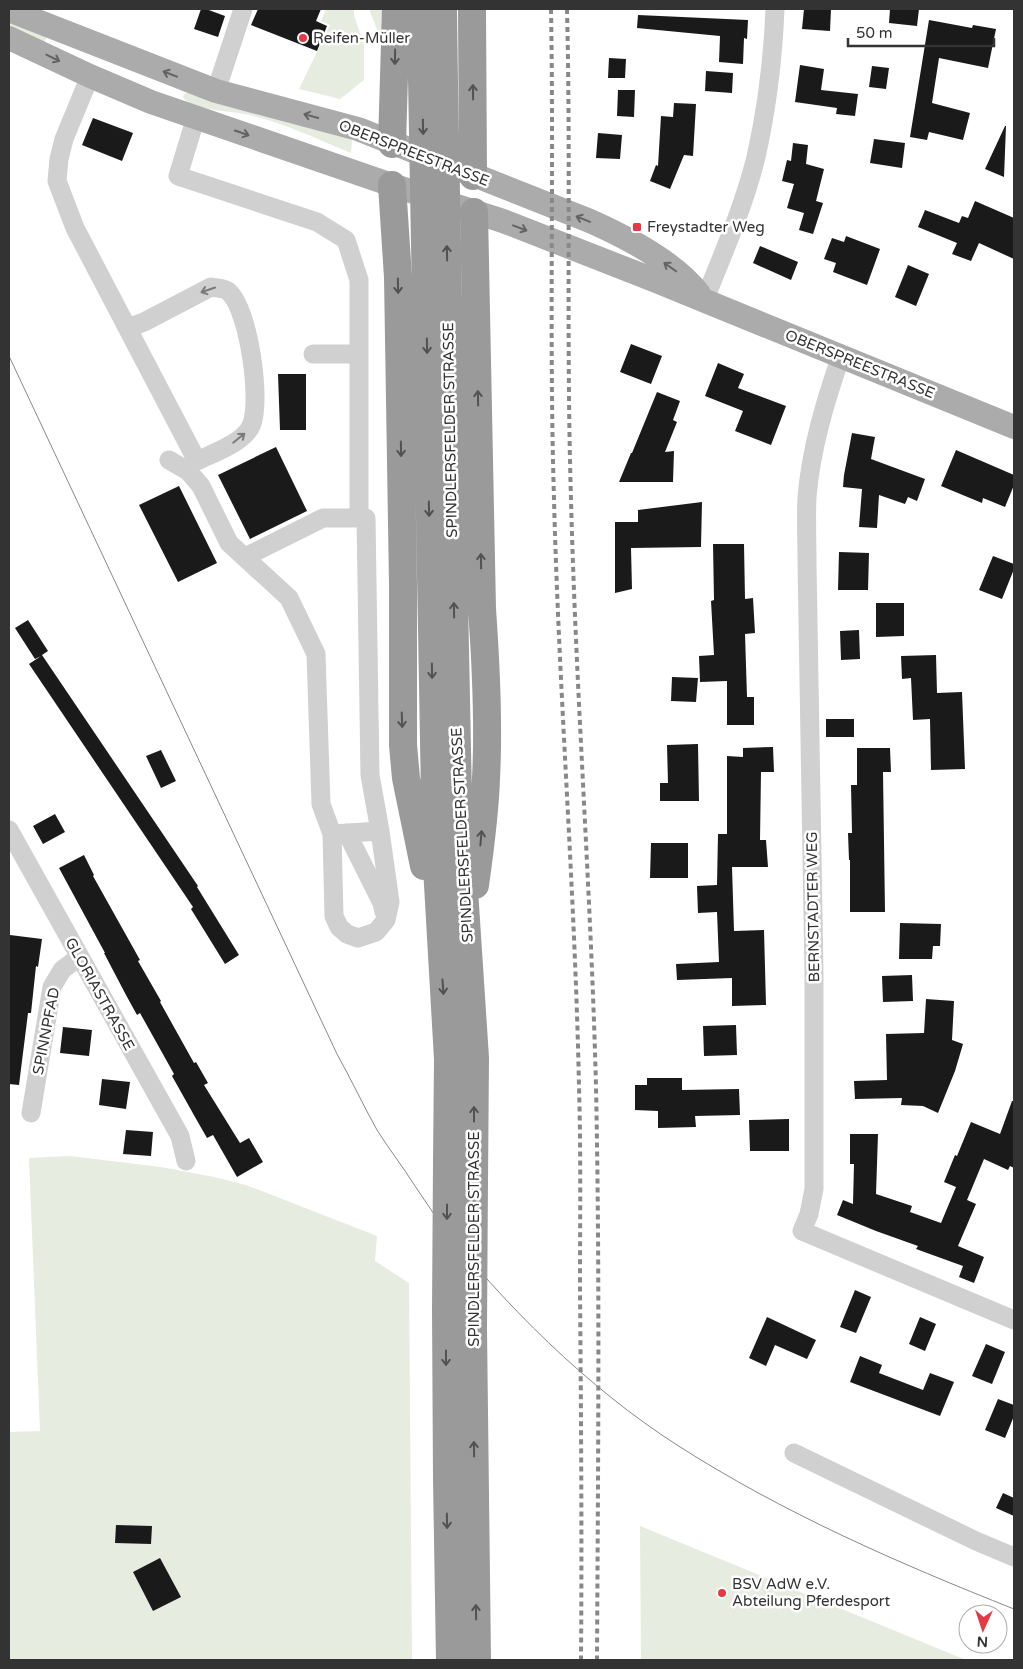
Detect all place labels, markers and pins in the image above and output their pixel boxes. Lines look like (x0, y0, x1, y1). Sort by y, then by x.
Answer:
place label: Reifen-Müller (313, 29, 410, 47)
marker: Reifen-Müller (297, 32, 309, 44)
place label: Freystadter Weg (647, 218, 765, 236)
marker: Freystadter Weg (631, 221, 643, 233)
place label: BSV AdW e.V. Abteilung Pferdesport (732, 1575, 891, 1610)
marker: BSV AdW e.V. Abteilung Pferdesport (716, 1587, 728, 1599)

